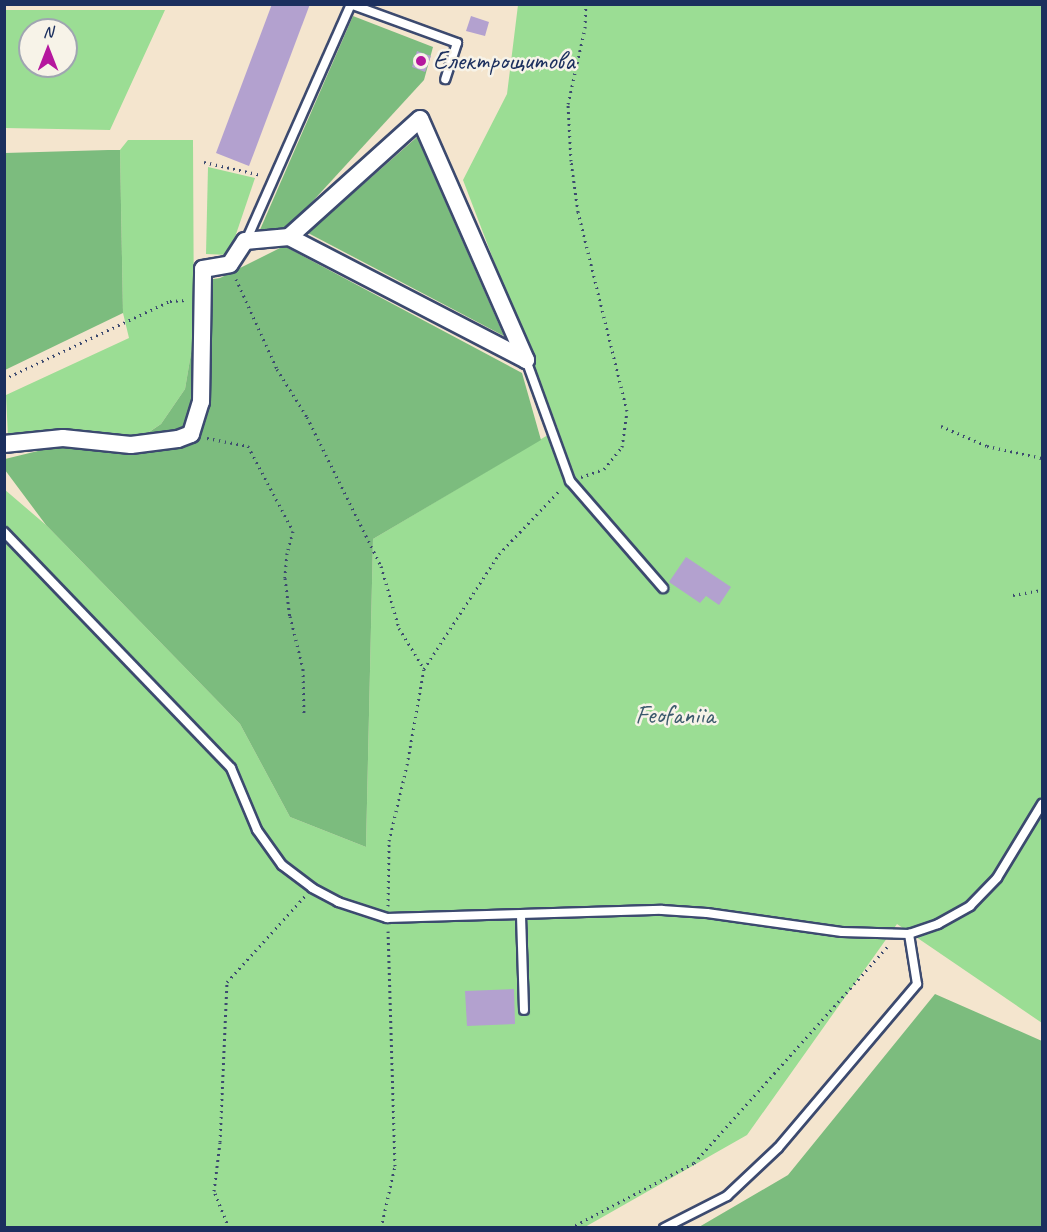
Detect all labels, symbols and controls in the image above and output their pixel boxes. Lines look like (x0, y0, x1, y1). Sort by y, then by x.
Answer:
north arrow (18, 18, 78, 78)
text: N (43, 22, 53, 42)
place label: Електрощитова (433, 45, 575, 77)
marker: Електрощитова (414, 54, 428, 68)
park label: Feofaniia (635, 699, 715, 731)

